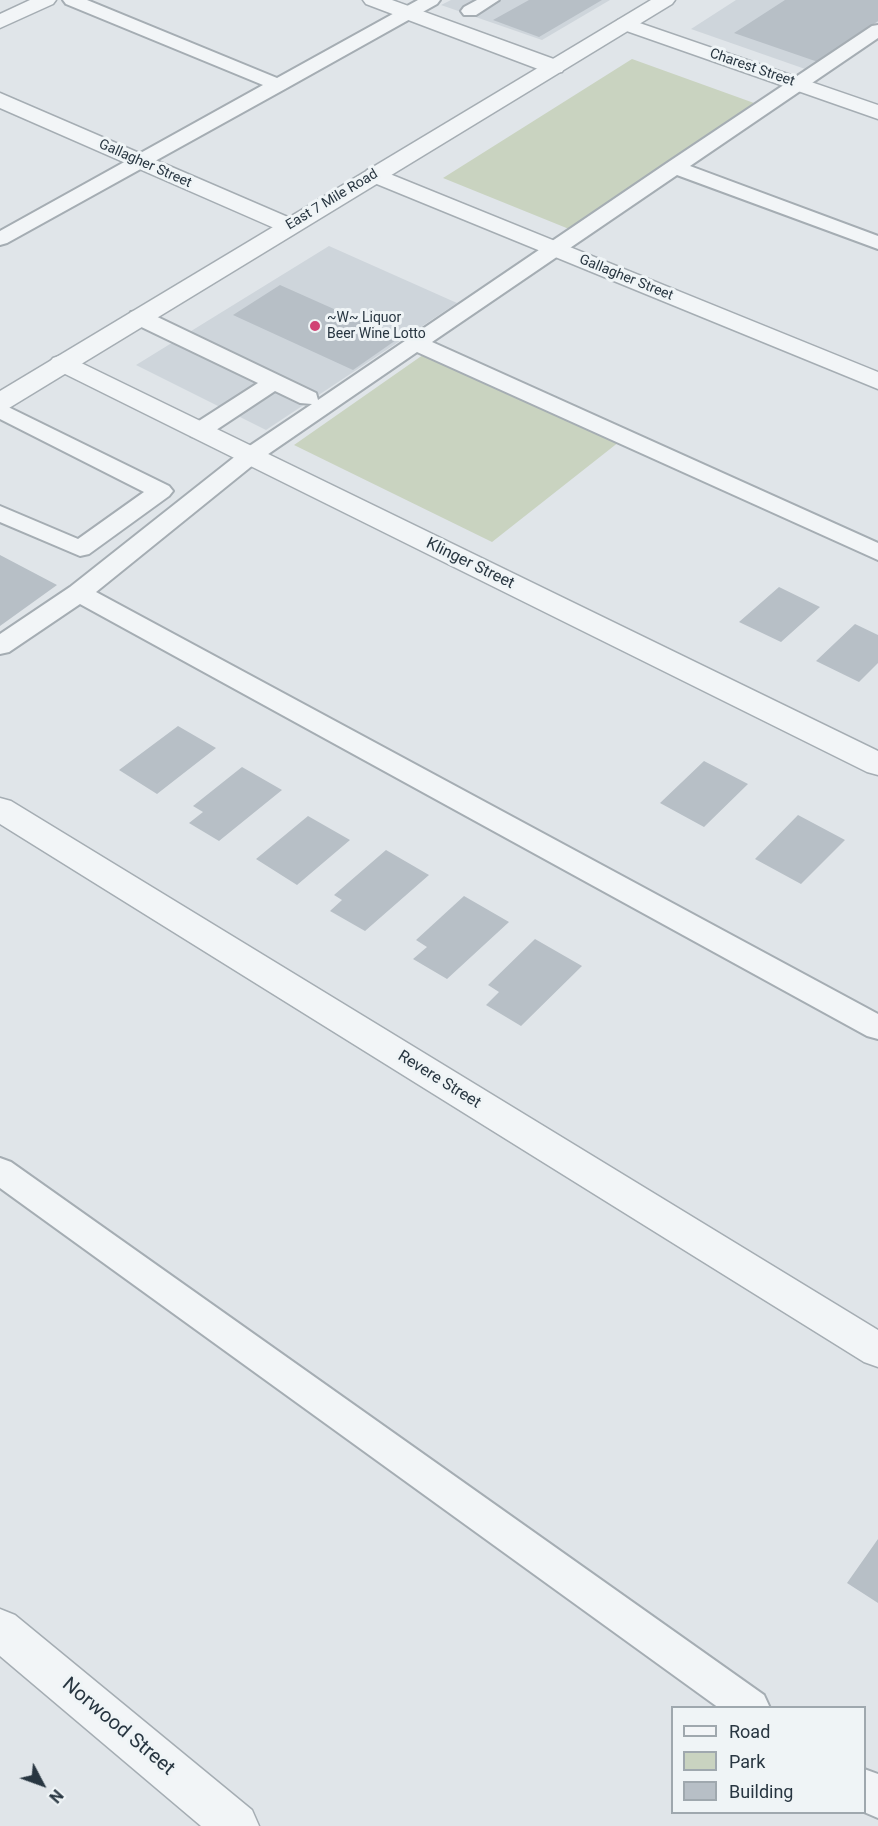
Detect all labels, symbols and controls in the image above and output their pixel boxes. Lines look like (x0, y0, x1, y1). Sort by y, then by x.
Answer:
street label: Charest Street (707, 46, 797, 90)
street label: Gallagher Street (96, 136, 194, 192)
street label: East 7 Mile Road (283, 166, 381, 234)
street label: Gallagher Street (577, 252, 675, 304)
place label: ~W~ Liquor Beer Wine Lotto (327, 310, 426, 342)
marker: ~W~ Liquor Beer Wine Lotto (308, 319, 322, 333)
street label: Klinger Street (423, 534, 517, 594)
street label: Revere Street (394, 1047, 484, 1113)
street label: Norwood Street (57, 1673, 179, 1781)
legend (671, 1706, 866, 1814)
text: Road (729, 1721, 770, 1742)
text: Park (729, 1751, 765, 1772)
north arrow (12, 1754, 72, 1814)
text: Building (729, 1781, 793, 1802)
text: N (45, 1786, 67, 1807)

